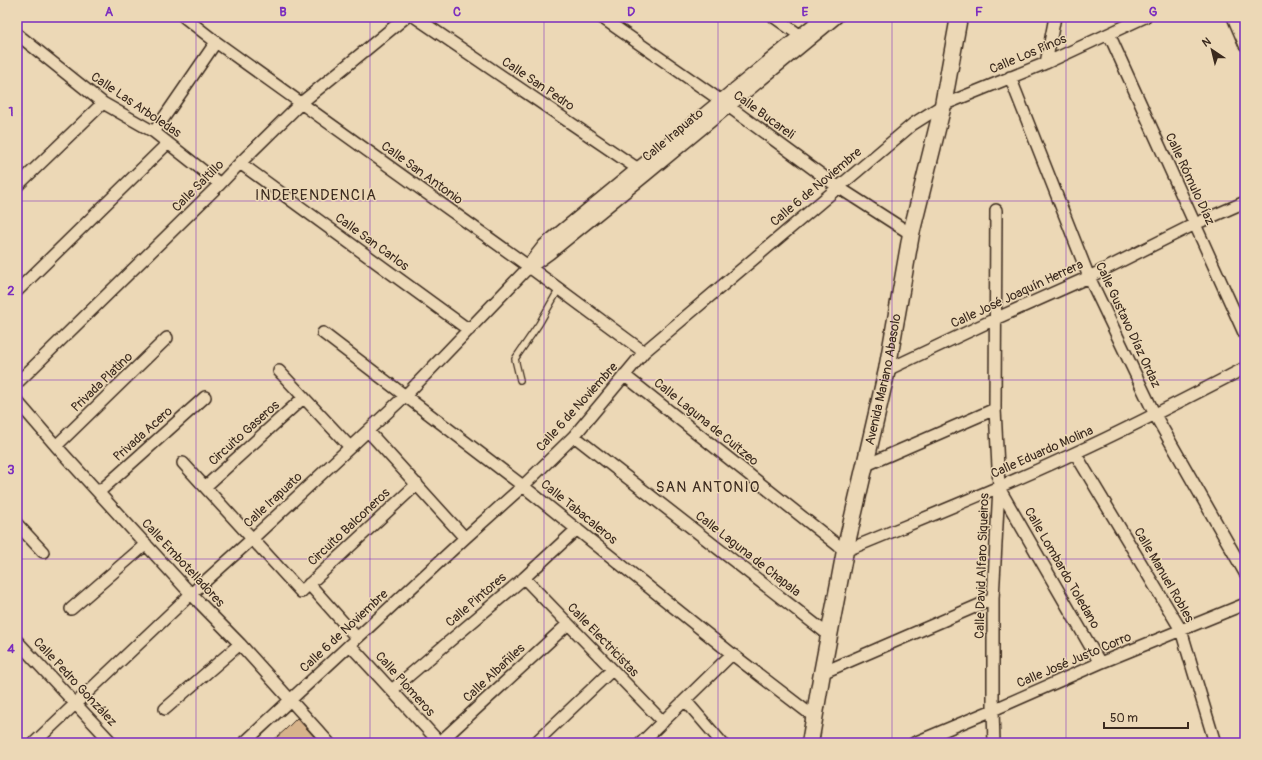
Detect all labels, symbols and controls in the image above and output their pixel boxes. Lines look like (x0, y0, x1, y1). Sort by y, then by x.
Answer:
text: A (105, 4, 114, 20)
text: B (279, 4, 287, 20)
text: C (453, 4, 461, 20)
text: D (627, 4, 635, 20)
text: E (802, 4, 809, 20)
text: F (975, 4, 983, 20)
text: G (1149, 4, 1158, 20)
north arrow (1192, 30, 1232, 70)
street label: Calle Los Pinos (987, 31, 1069, 77)
text: N (1200, 34, 1214, 50)
street label: Calle San Pedro (499, 54, 577, 114)
street label: Calle Las Arboledas (88, 69, 184, 141)
street label: Calle Bucareli (730, 87, 798, 143)
text: 1 (8, 104, 14, 120)
street label: Calle Irapuato (639, 105, 707, 165)
street label: Calle Rómulo Díaz (1162, 130, 1218, 228)
street label: Calle San Antonio (378, 138, 466, 208)
street label: Calle 6 de Noviembre (767, 144, 865, 230)
street label: Calle Saltillo (169, 157, 227, 215)
district label: INDEPENDENCIA (255, 186, 377, 205)
street label: Calle San Carlos (332, 210, 412, 274)
street label: Calle José Joaquín Herrera (948, 256, 1086, 332)
street label: Calle Gustavo Díaz Ordaz (1092, 260, 1164, 391)
text: 2 (7, 283, 15, 299)
street label: Avenida Mariano Abasolo (862, 312, 905, 447)
street label: Privada Platino (68, 349, 136, 415)
street label: Calle 6 de Noviembre (533, 359, 622, 455)
street label: Calle Laguna de Cuitzeo (650, 375, 762, 469)
street label: Circuito Gaseros (205, 397, 283, 469)
street label: Privada Acero (110, 403, 176, 465)
street label: Calle Eduardo Molina (988, 422, 1096, 482)
text: 3 (7, 462, 15, 478)
street label: Calle Irapuato (240, 469, 306, 531)
street label: Calle Tabacaleros (538, 476, 621, 548)
district label: SAN ANTONIO (656, 478, 760, 497)
street label: Circuito Balconeros (305, 485, 393, 569)
street label: Calle David Alfaro Siqueiros (971, 493, 993, 639)
street label: Calle Lombardo Toledano (1021, 504, 1103, 632)
street label: Calle Laguna de Chapala (692, 508, 804, 600)
street label: Calle Embotelladores (138, 516, 228, 611)
street label: Calle Manuel Robles (1130, 525, 1198, 625)
street label: Calle Pintores (442, 569, 510, 631)
street label: Calle 6 de Noviembre (297, 586, 392, 676)
street label: Calle Electricistas (564, 600, 642, 680)
street label: Calle José Justo Corro (1014, 629, 1134, 691)
street label: Calle Pedro González (30, 634, 120, 730)
street label: Calle Albañiles (460, 640, 528, 706)
text: 4 (7, 641, 15, 657)
street label: Calle Plomeros (372, 648, 438, 720)
scale bar (1104, 704, 1188, 730)
text: 50 m (1110, 711, 1138, 726)

